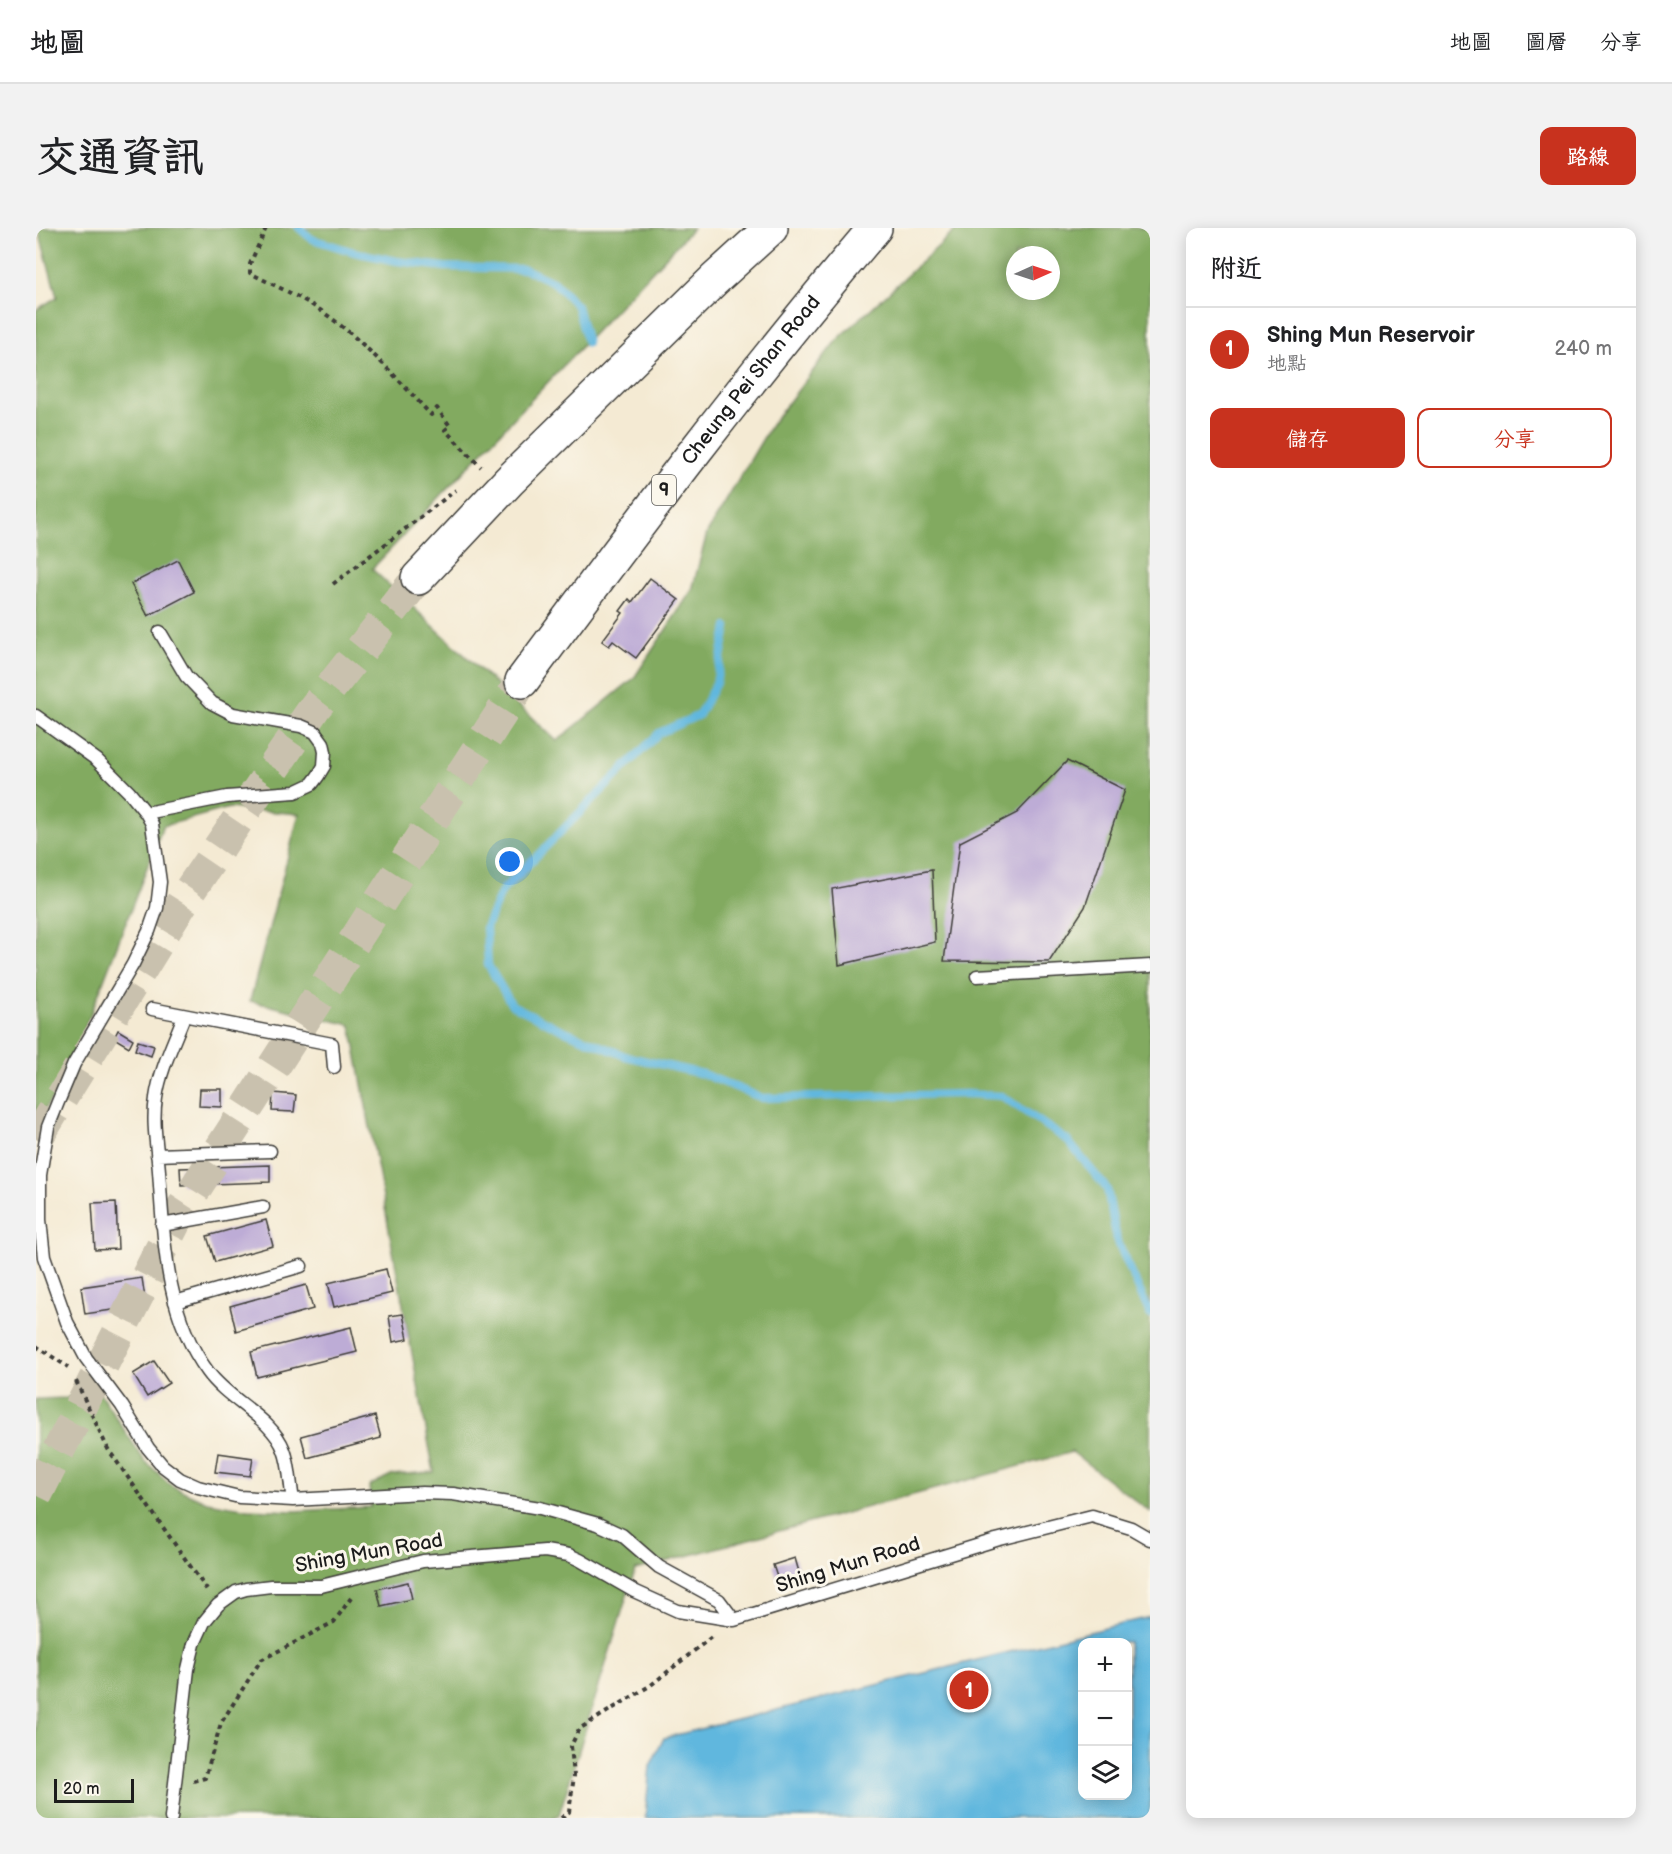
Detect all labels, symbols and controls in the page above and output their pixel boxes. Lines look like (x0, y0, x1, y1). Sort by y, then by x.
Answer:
text: 地圖 (30, 27, 86, 60)
text: 地圖 (1450, 30, 1492, 55)
text: 圖層 (1525, 30, 1567, 55)
text: 分享 (1600, 30, 1642, 55)
button: 路線 (1540, 127, 1636, 185)
text: 交通資訊 (36, 133, 204, 184)
north arrow (1006, 246, 1060, 300)
text: 附近 (1210, 254, 1262, 285)
street label: Cheung Pei Shan Road (677, 291, 826, 470)
text: Shing Mun Reservoir (1267, 322, 1475, 349)
text: 1 (1225, 337, 1234, 361)
text: 240 m (1555, 337, 1612, 361)
text: 地點 (1267, 352, 1307, 376)
button: 儲存 (1210, 408, 1405, 468)
button: 分享 (1417, 408, 1612, 468)
road number: 9 (652, 475, 676, 505)
your location (495, 847, 524, 876)
street label: Shing Mun Road (293, 1528, 445, 1578)
street label: Shing Mun Road (773, 1532, 923, 1598)
map controls (1078, 1638, 1132, 1800)
button: + (1078, 1638, 1132, 1692)
pin: 1 (950, 1668, 988, 1712)
button: − (1078, 1692, 1132, 1746)
button: layers (1078, 1746, 1132, 1800)
scale bar (54, 1776, 134, 1804)
text: 20 m (63, 1780, 99, 1799)

